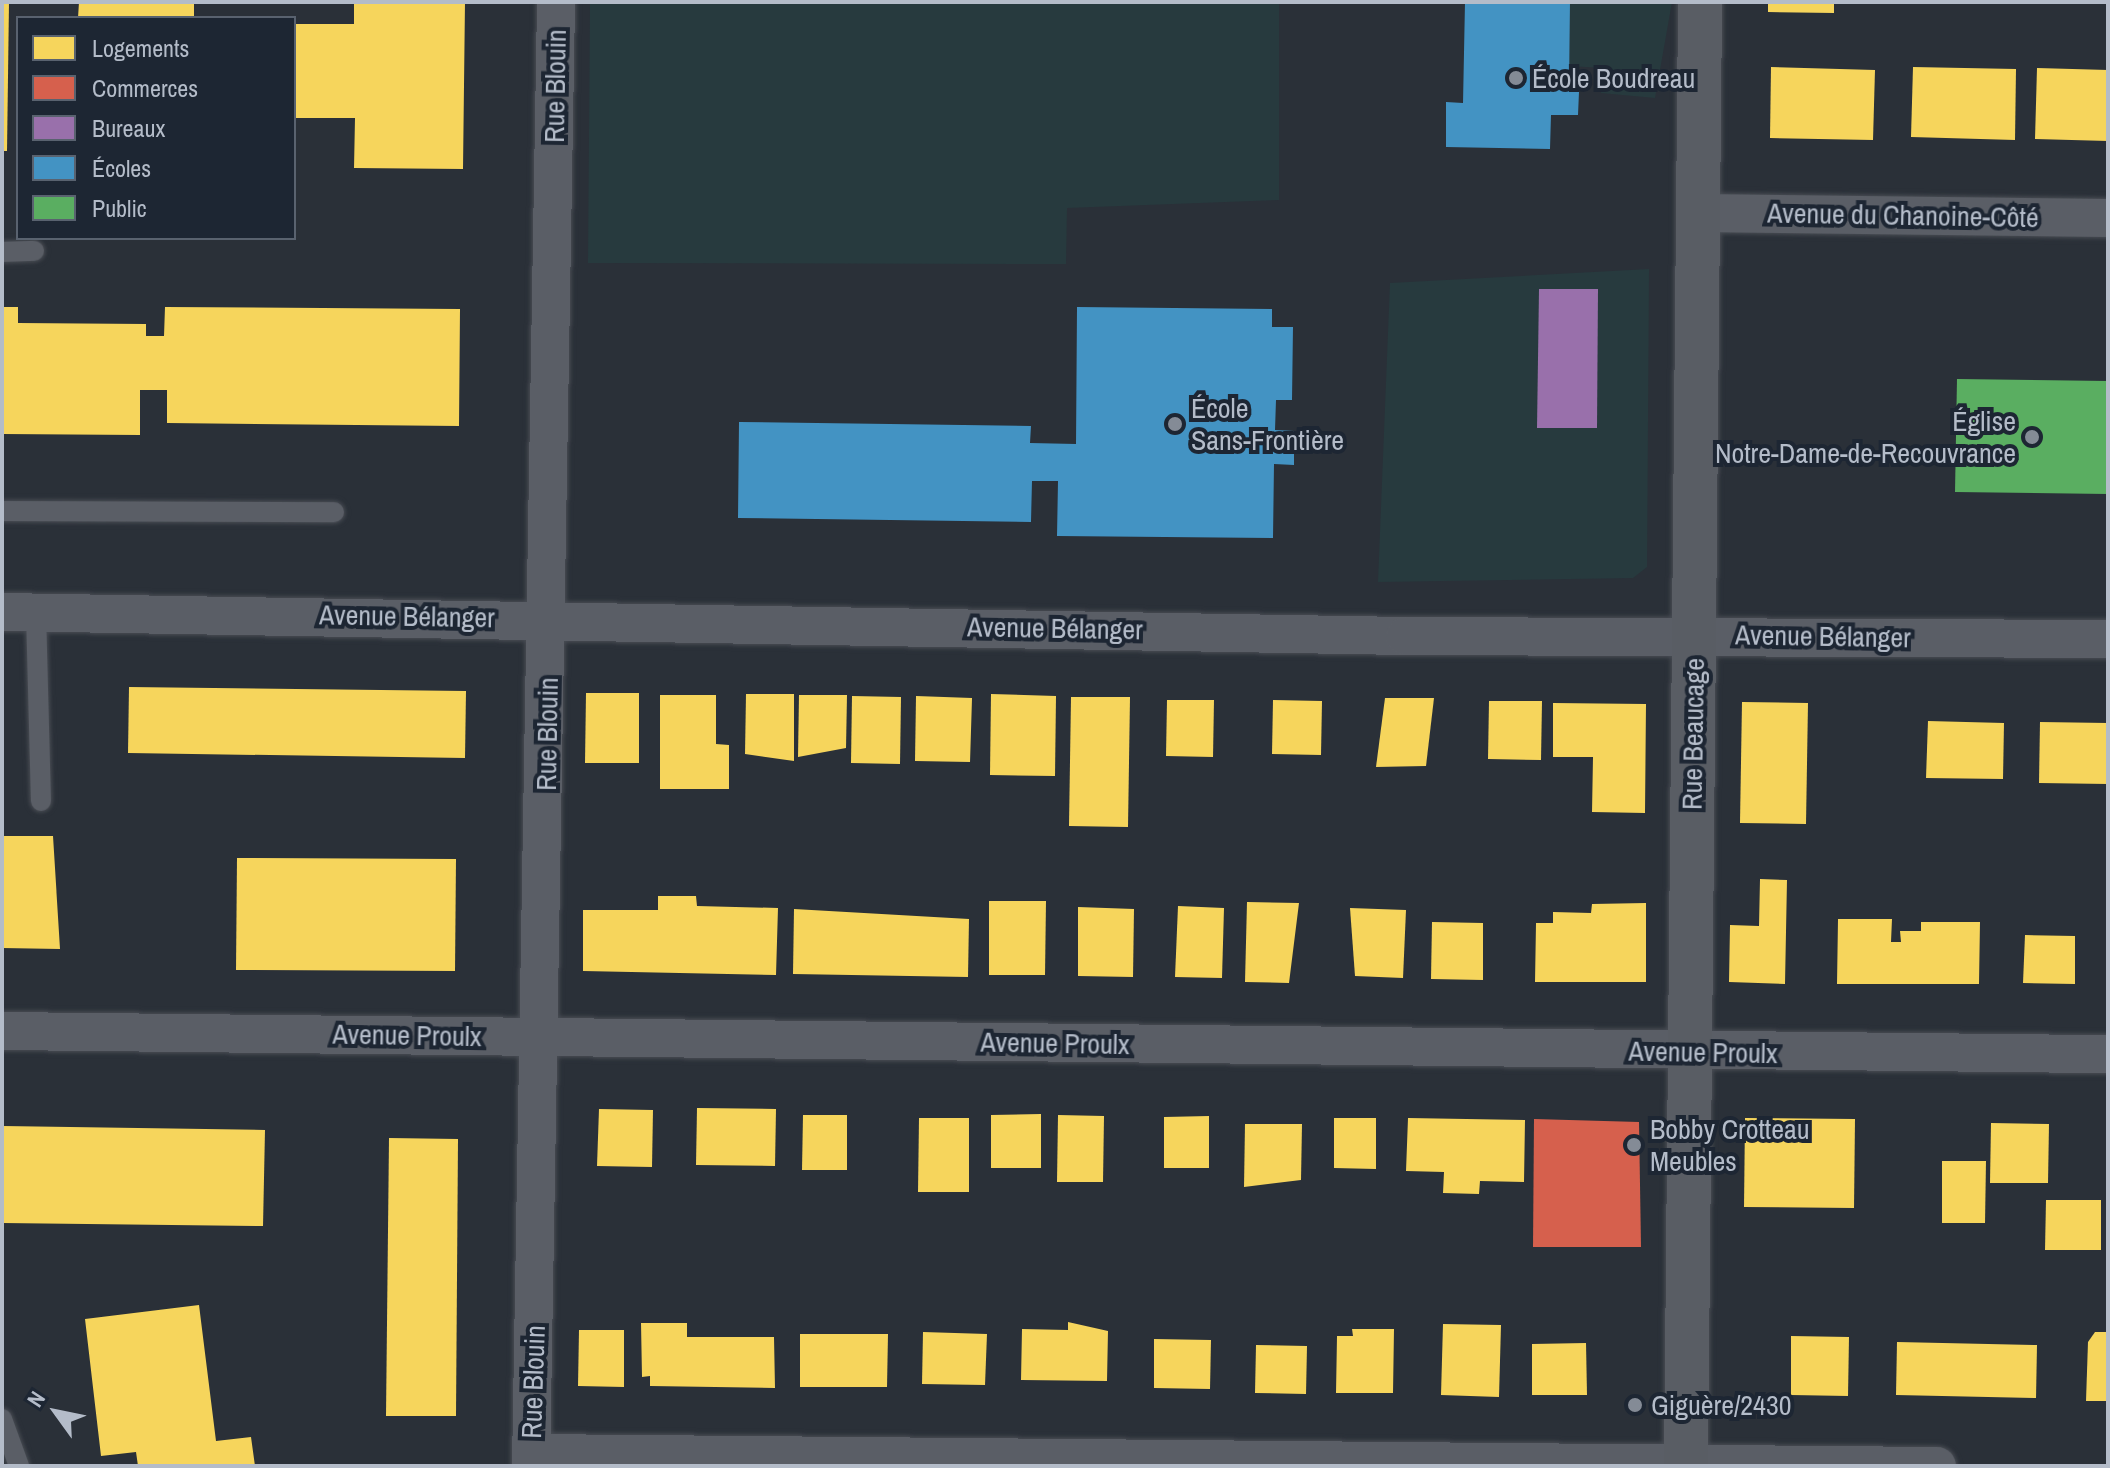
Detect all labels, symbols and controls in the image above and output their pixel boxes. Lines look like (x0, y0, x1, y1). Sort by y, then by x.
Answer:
legend (16, 16, 296, 240)
street label: Rue Blouin (537, 29, 573, 143)
text: Logements (92, 32, 189, 64)
place label: École Boudreau (1532, 61, 1695, 95)
marker: École Boudreau (1507, 69, 1525, 87)
text: Commerces (92, 72, 198, 104)
text: Bureaux (92, 112, 165, 144)
text: Écoles (92, 152, 151, 184)
text: Public (92, 192, 147, 224)
street label: Avenue du Chanoine-Côté (1767, 196, 2039, 234)
place label: École Sans-Frontière (1191, 391, 1344, 457)
place label: Église Notre-Dame-de-Recouvrance (1715, 404, 2016, 470)
marker: École Sans-Frontière (1166, 415, 1184, 433)
marker: Église Notre-Dame-de-Recouvrance (2023, 428, 2041, 446)
street label: Avenue Bélanger (319, 598, 495, 634)
street label: Avenue Bélanger (967, 610, 1143, 646)
street label: Avenue Bélanger (1735, 618, 1911, 654)
street label: Rue Beaucage (1675, 658, 1711, 810)
street label: Rue Blouin (529, 677, 565, 791)
street label: Avenue Proulx (332, 1017, 482, 1053)
street label: Avenue Proulx (980, 1025, 1130, 1061)
street label: Avenue Proulx (1628, 1034, 1778, 1070)
place label: Bobby Crotteau Meubles (1650, 1112, 1810, 1178)
marker: Bobby Crotteau Meubles (1625, 1136, 1643, 1154)
street label: Rue Blouin (514, 1325, 552, 1439)
north arrow (16, 1372, 96, 1452)
text: N (20, 1385, 52, 1413)
place label: Giguère/2430 (1651, 1388, 1791, 1422)
marker: Giguère/2430 (1626, 1396, 1644, 1414)

